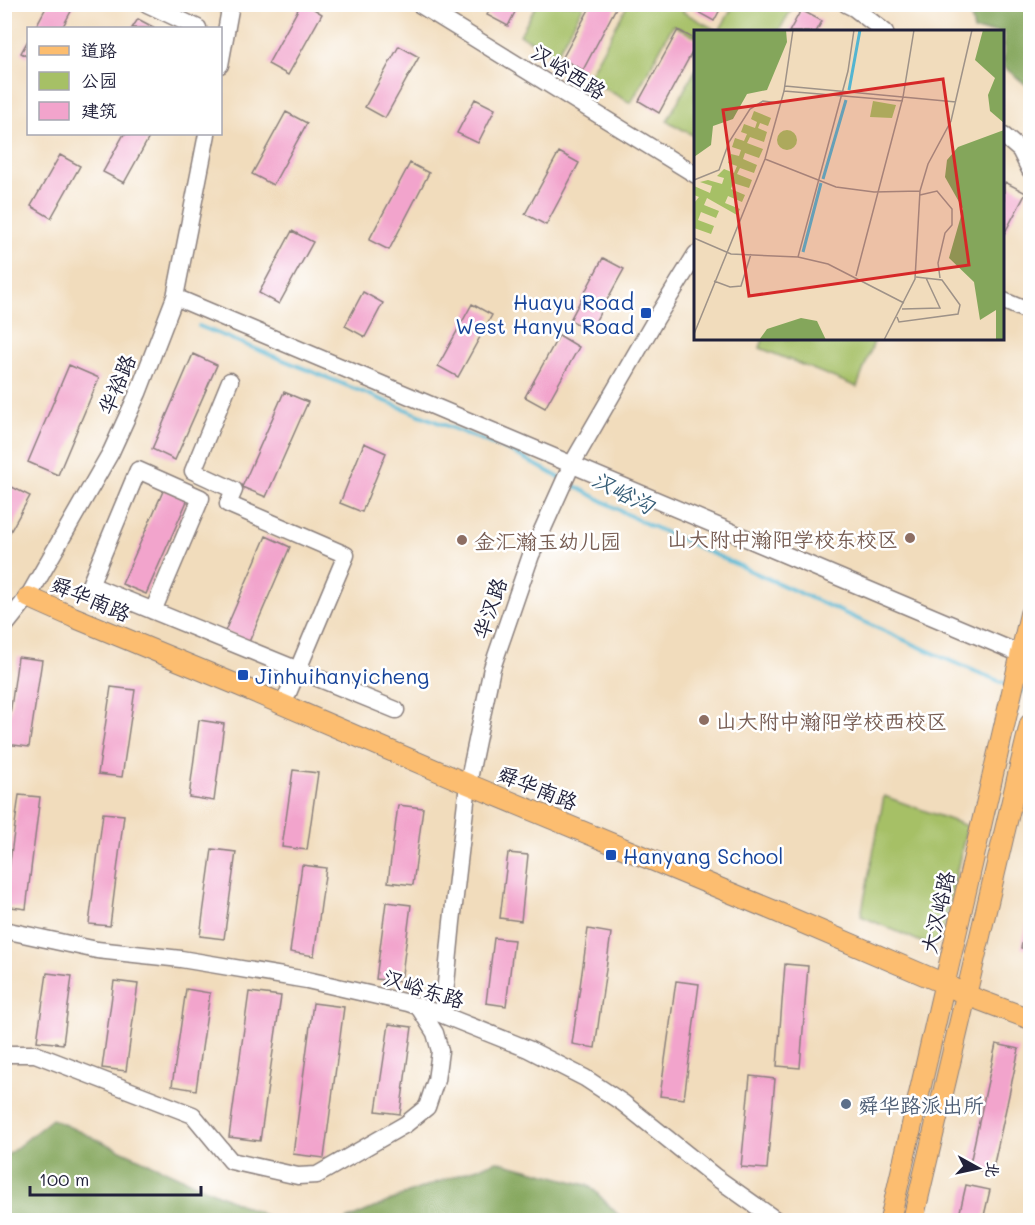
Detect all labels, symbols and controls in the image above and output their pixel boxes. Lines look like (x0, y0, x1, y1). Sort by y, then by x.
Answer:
legend (27, 27, 222, 135)
inset map (694, 30, 1005, 340)
street label: 汉峪西路 (526, 37, 612, 105)
text: 道路 (81, 38, 117, 62)
text: 公园 (81, 68, 117, 92)
text: 建筑 (81, 98, 117, 122)
place label: Huayu Road West Hanyu Road (455, 288, 634, 339)
marker: Huayu Road West Hanyu Road (639, 306, 653, 320)
street label: 华裕路 (91, 350, 141, 418)
water label: 汉峪沟 (587, 464, 661, 521)
place label: 山大附中瀚阳学校东校区 (667, 525, 898, 552)
place label: 金汇瀚玉幼儿园 (474, 527, 621, 554)
marker: 山大附中瀚阳学校东校区 (903, 531, 917, 545)
marker: 金汇瀚玉幼儿园 (455, 533, 469, 547)
street label: 舜华南路 (47, 569, 135, 627)
street label: 华汉路 (466, 574, 512, 642)
place label: Jinhuihanyicheng (255, 662, 429, 689)
marker: Jinhuihanyicheng (236, 668, 250, 682)
place label: 山大附中瀚阳学校西校区 (716, 707, 947, 734)
marker: 山大附中瀚阳学校西校区 (697, 713, 711, 727)
street label: 舜华南路 (494, 759, 582, 815)
place label: Hanyang School (623, 842, 783, 869)
marker: Hanyang School (604, 848, 618, 862)
street label: 大汉峪路 (914, 868, 960, 956)
street label: 汉峪东路 (380, 963, 468, 1013)
place label: 舜华路派出所 (858, 1091, 984, 1118)
marker: 舜华路派出所 (839, 1097, 853, 1111)
north arrow (948, 1138, 1008, 1198)
scale bar (30, 1159, 201, 1197)
text: 北 (982, 1161, 1005, 1180)
text: 100 m (39, 1167, 89, 1191)

